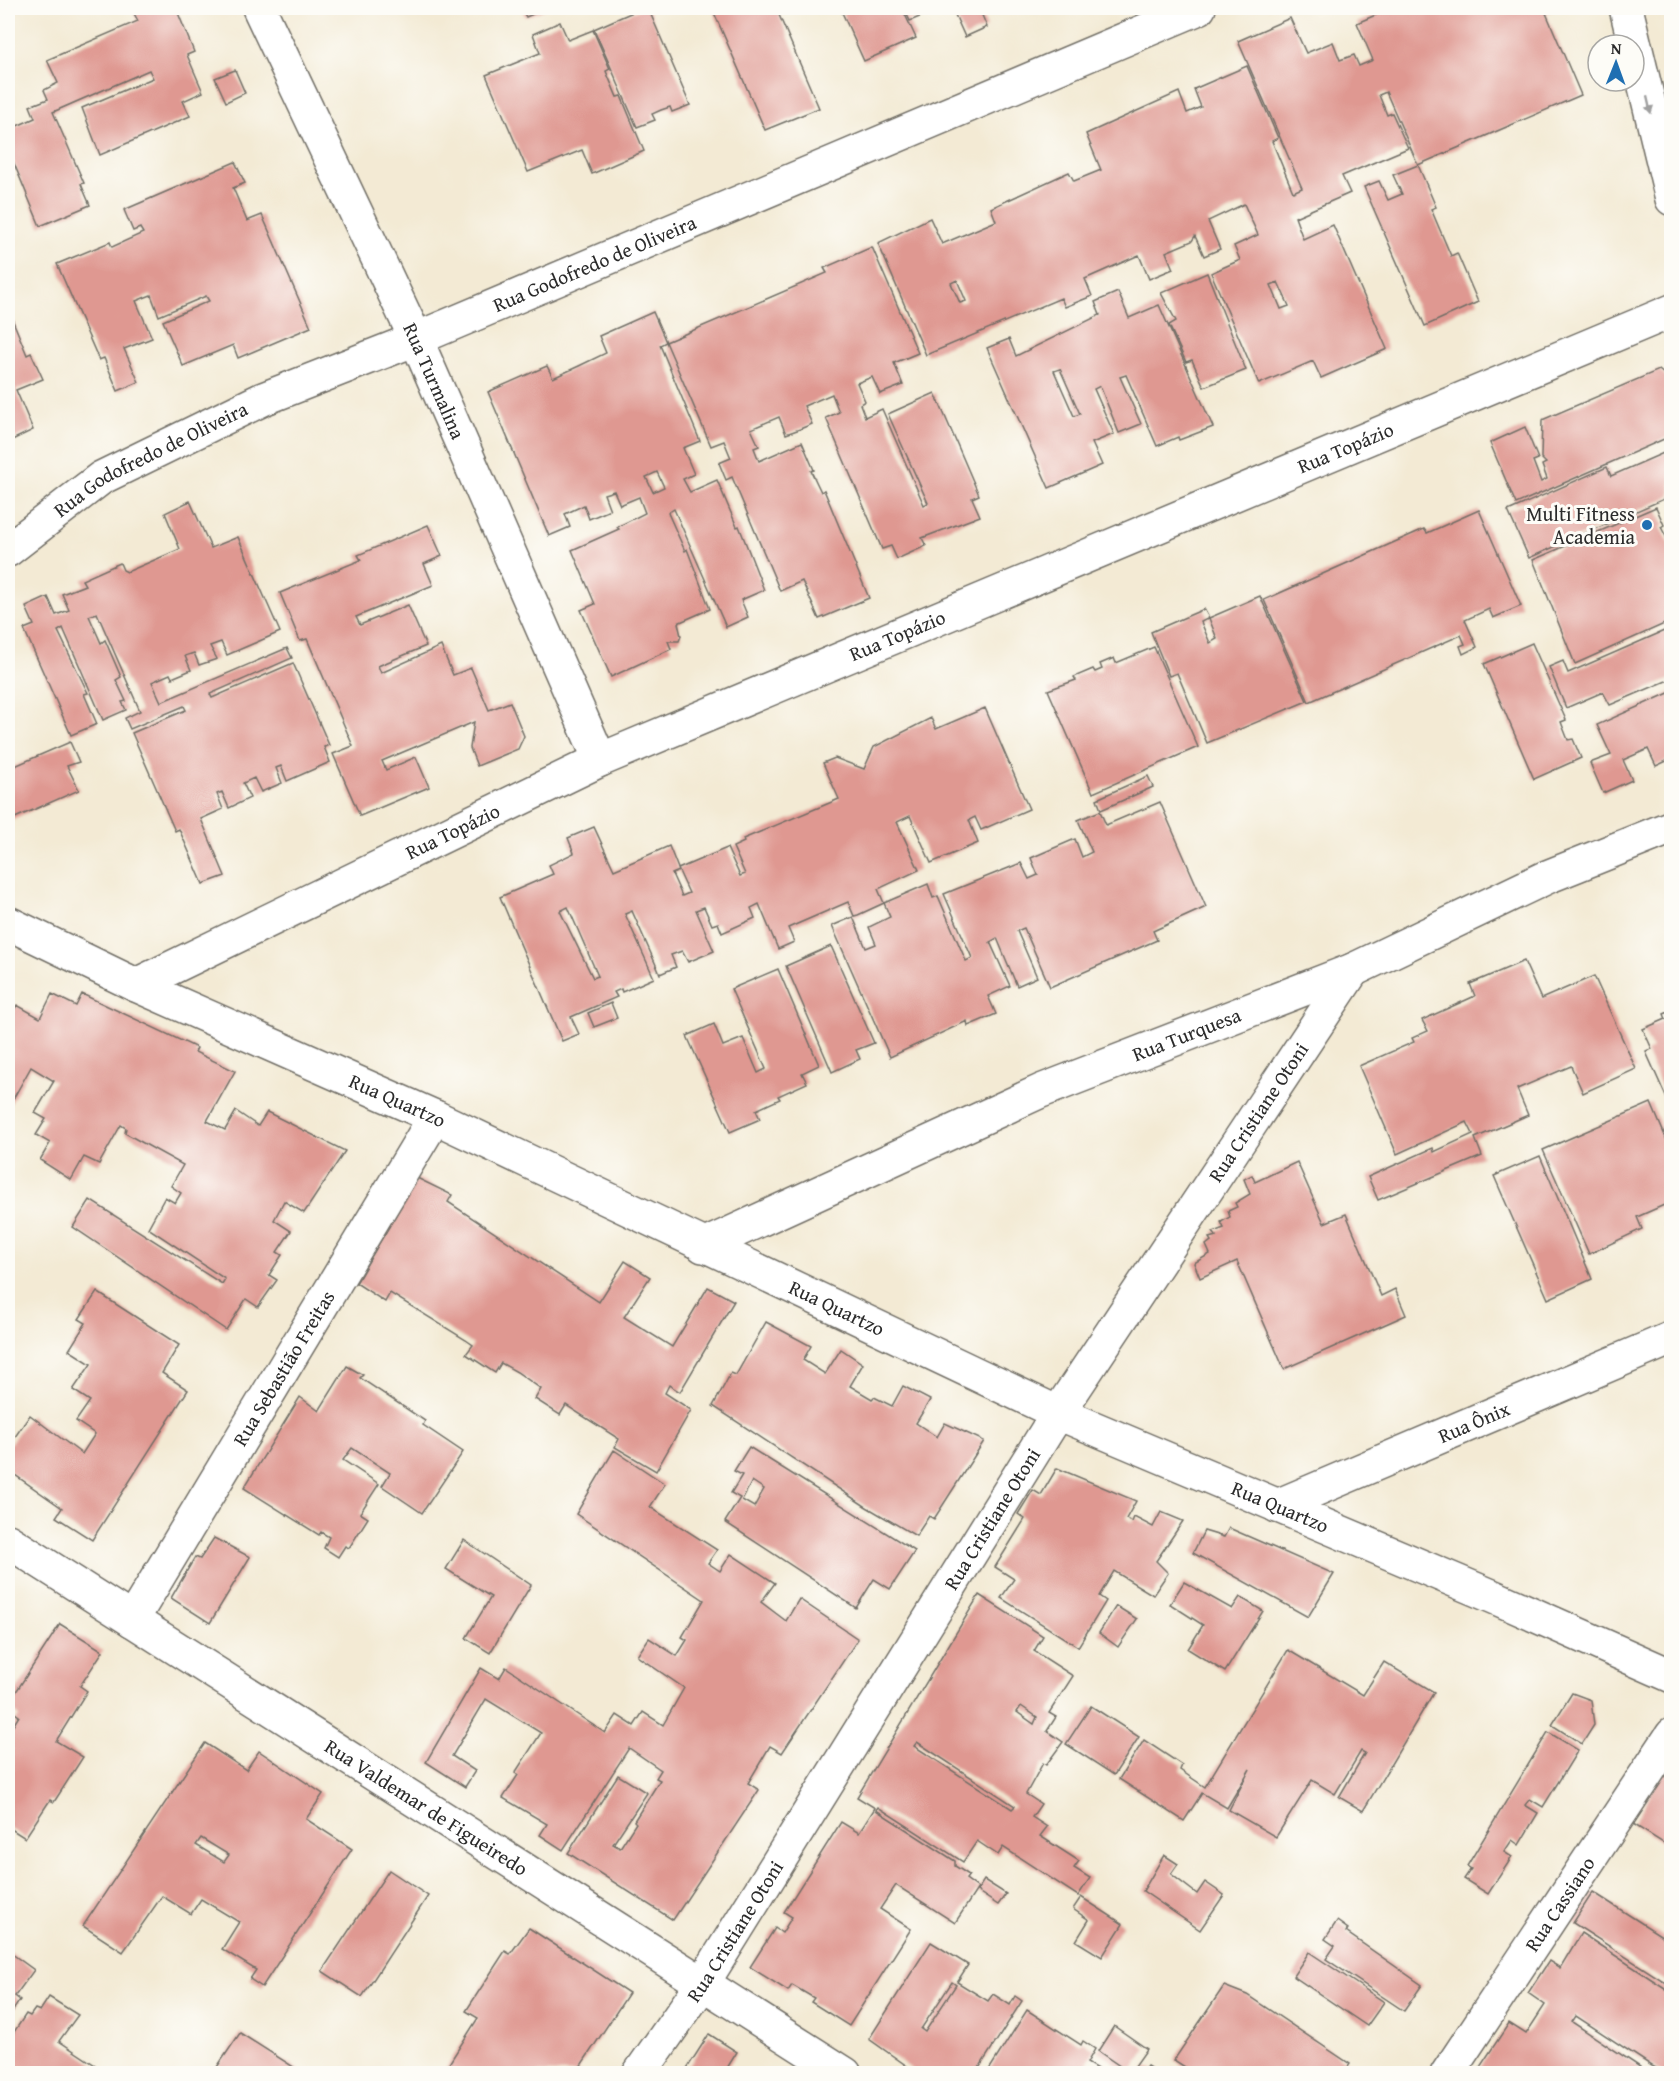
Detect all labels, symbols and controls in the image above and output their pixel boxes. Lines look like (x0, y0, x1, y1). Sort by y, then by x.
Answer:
north arrow (1586, 33, 1646, 93)
text: N (1611, 36, 1622, 60)
one-way arrow (1645, 96, 1655, 115)
street label: Rua Godofredo de Oliveira (488, 207, 701, 319)
street label: Rua Turmalina (396, 318, 473, 444)
street label: Rua Godofredo de Oliveira (47, 394, 253, 524)
street label: Rua Topázio (1293, 414, 1398, 480)
place label: Multi Fitness Academia (1526, 499, 1636, 551)
marker: Multi Fitness Academia (1640, 518, 1654, 532)
street label: Rua Topázio (845, 602, 950, 668)
street label: Rua Topázio (400, 796, 505, 866)
street label: Rua Turquesa (1128, 1000, 1245, 1068)
street label: Rua Cristiane Otoni (1201, 1036, 1315, 1188)
street label: Rua Quartzo (345, 1066, 451, 1134)
street label: Rua Quartzo (784, 1272, 890, 1343)
street label: Rua Sebastião Freitas (225, 1285, 341, 1451)
street label: Rua Ônix (1433, 1393, 1515, 1450)
street label: Rua Cristiane Otoni (936, 1442, 1047, 1595)
street label: Rua Quartzo (1227, 1473, 1333, 1540)
street label: Rua Valdemar de Figueiredo (319, 1731, 534, 1883)
street label: Rua Cassiano (1517, 1850, 1602, 1957)
street label: Rua Cristiane Otoni (679, 1854, 790, 2008)

